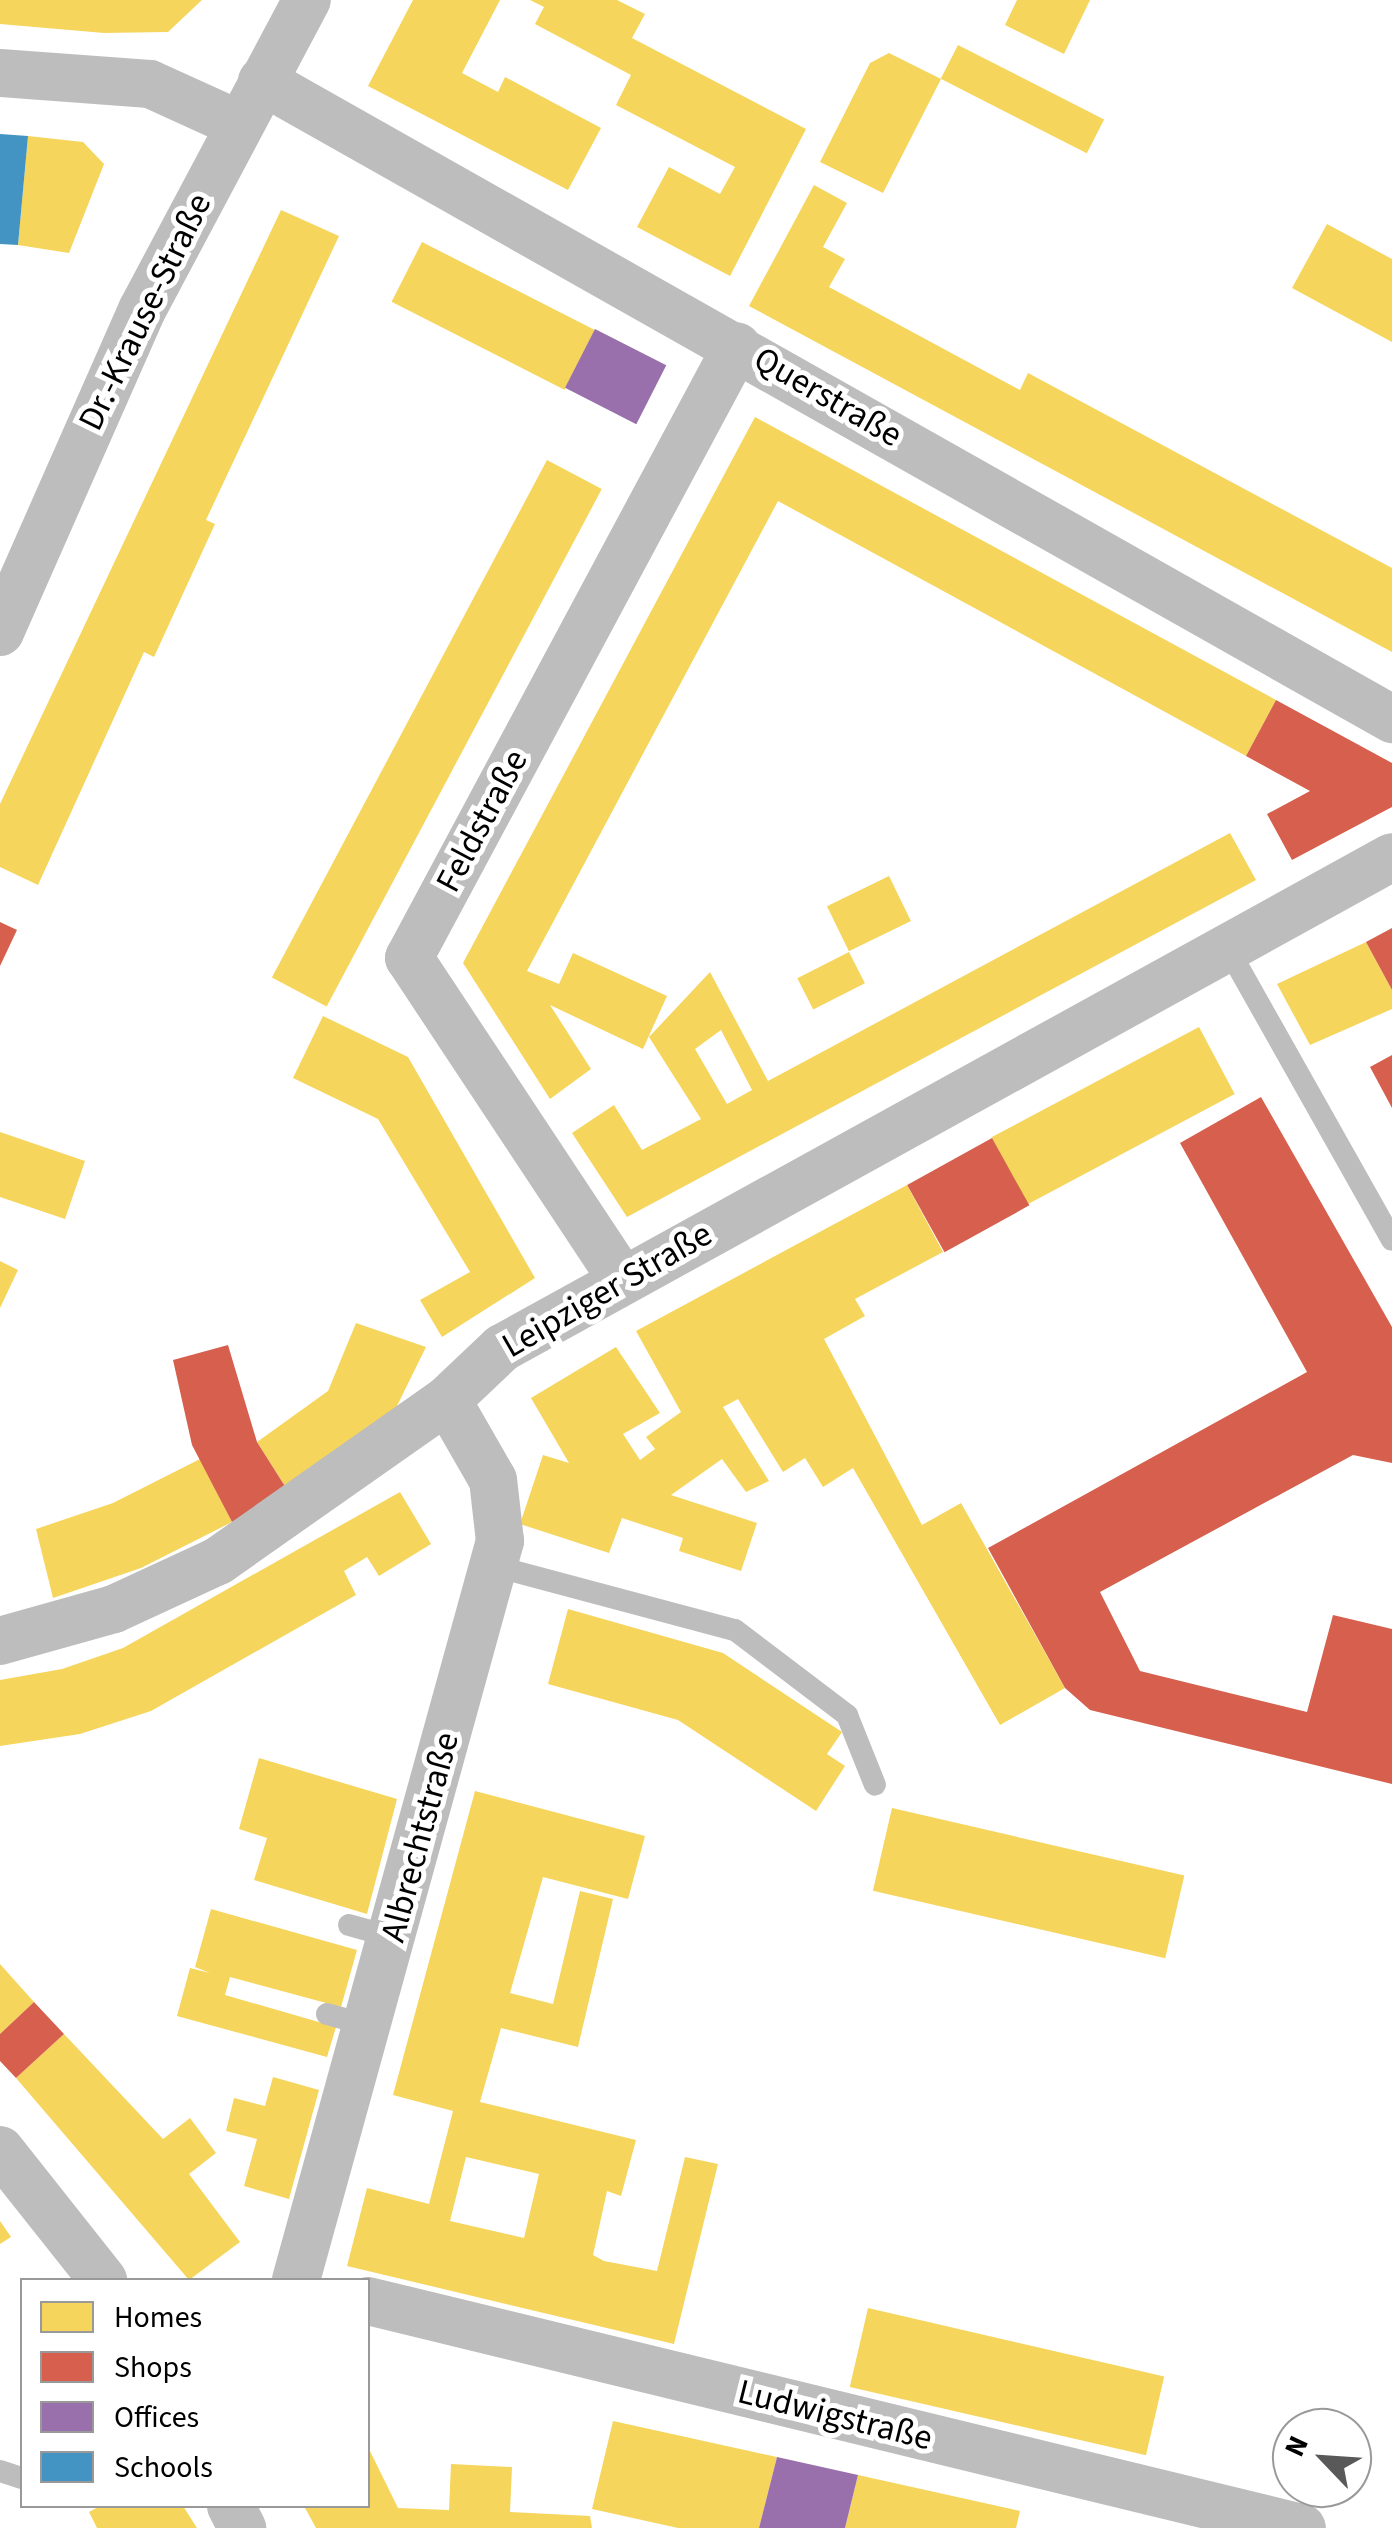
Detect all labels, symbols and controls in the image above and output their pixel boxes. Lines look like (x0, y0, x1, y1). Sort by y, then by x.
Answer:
street label: Dr.-Krause-Straße (69, 187, 221, 437)
street label: Querstraße (747, 338, 909, 456)
street label: Feldstraße (427, 743, 537, 899)
street label: Leipziger Straße (495, 1213, 719, 1367)
street label: Albrechtstraße (372, 1728, 468, 1946)
legend (20, 2278, 370, 2508)
text: Homes (114, 2296, 202, 2339)
text: Shops (114, 2346, 192, 2389)
street label: Ludwigstraße (733, 2371, 937, 2459)
text: Offices (114, 2396, 199, 2439)
north arrow (1272, 2408, 1372, 2508)
text: N (1275, 2429, 1319, 2463)
text: Schools (114, 2446, 213, 2489)

